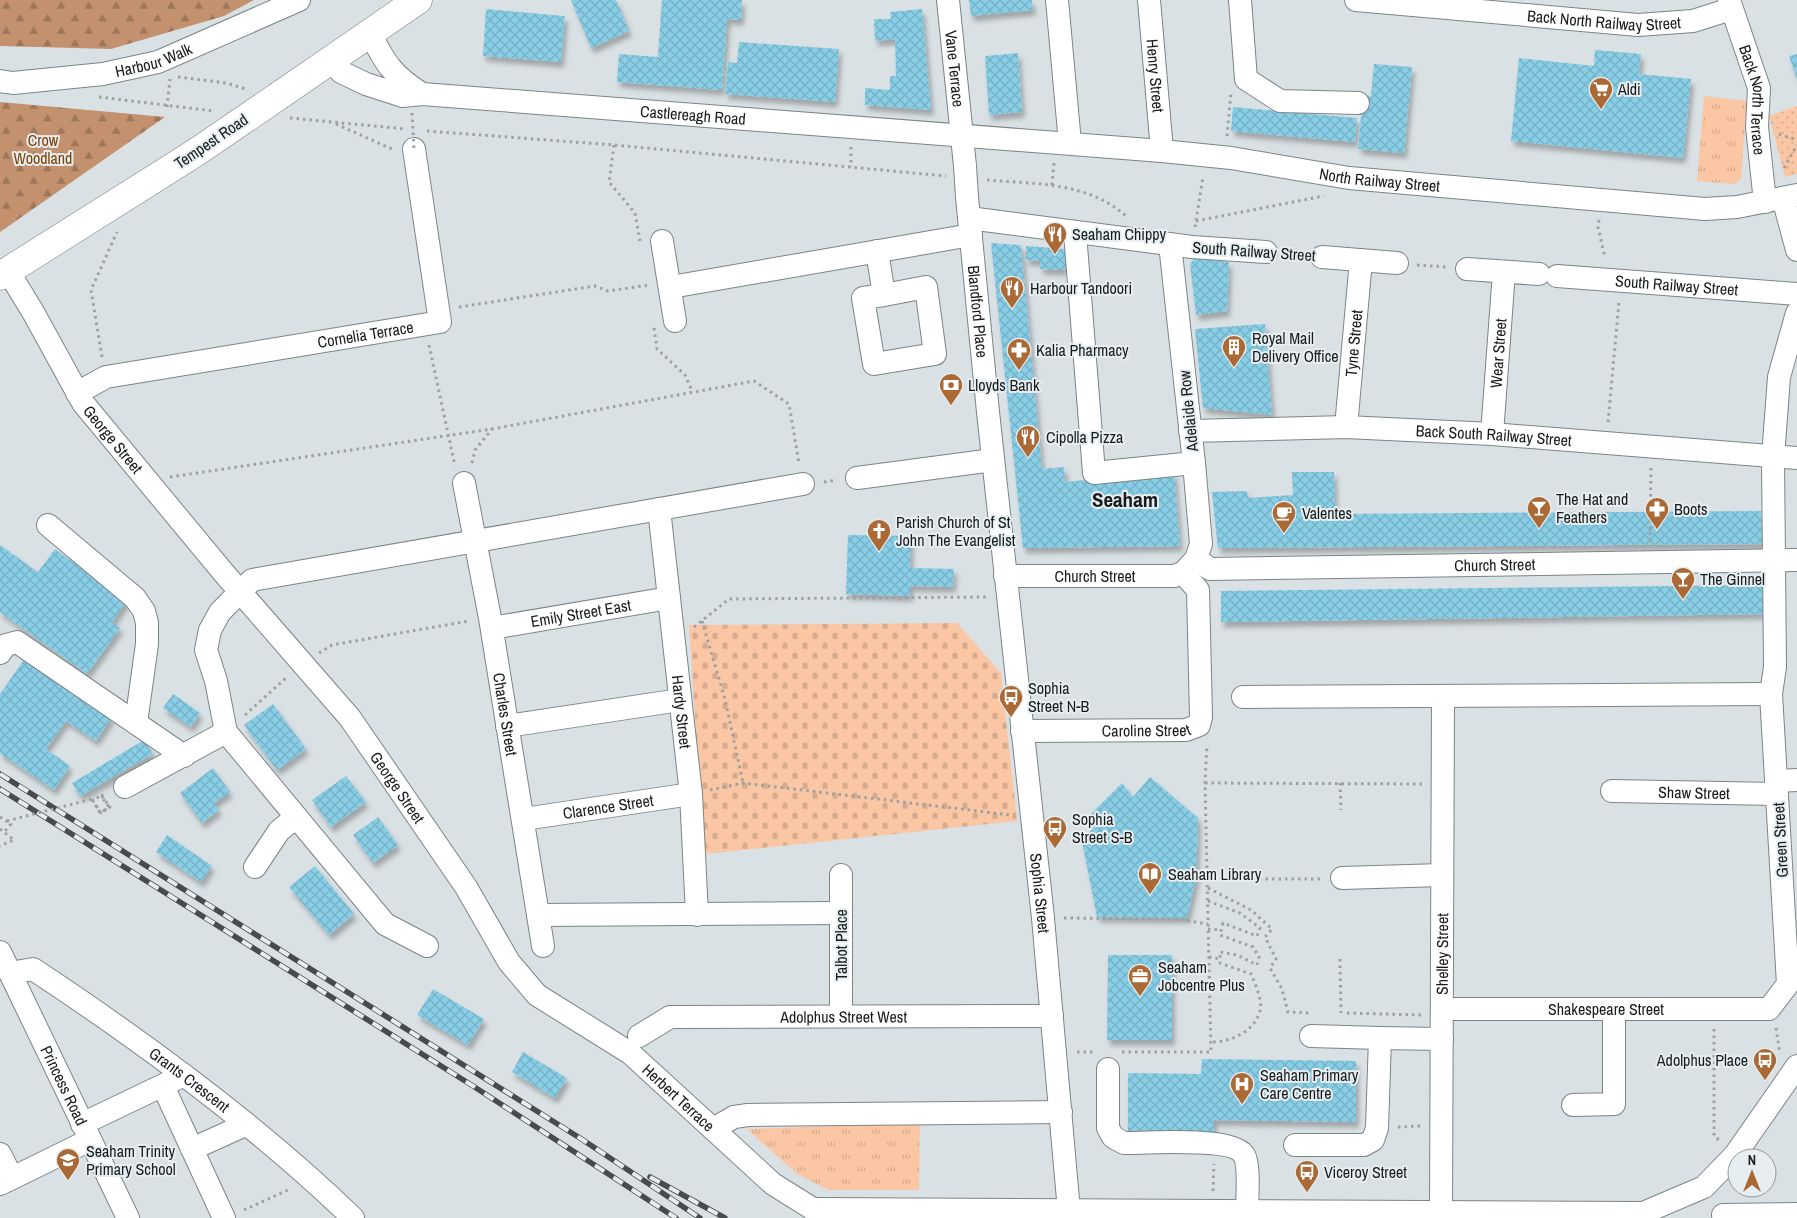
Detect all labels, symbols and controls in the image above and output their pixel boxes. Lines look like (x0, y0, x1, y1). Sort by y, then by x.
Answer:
street label: Back North Railway Street (1526, 4, 1682, 36)
street label: Vane Terrace (940, 29, 970, 108)
street label: Harbour Walk (113, 37, 196, 82)
street label: Henry Street (1141, 38, 1170, 114)
street label: Back North Terrace (1734, 42, 1771, 156)
supermarket icon: Aldi (1588, 76, 1614, 110)
place label: Aldi (1617, 78, 1641, 100)
street label: Castlereagh Road (639, 100, 747, 130)
street label: Tempest Road (170, 108, 252, 174)
park label: Crow Woodland (14, 129, 72, 169)
street label: North Railway Street (1318, 162, 1441, 197)
restaurant icon: Seaham Chippy (1042, 221, 1068, 255)
place label: Seaham Chippy (1072, 223, 1167, 245)
street label: South Railway Street (1192, 236, 1317, 266)
street label: Blandford Place (963, 264, 994, 359)
street label: South Railway Street (1614, 269, 1739, 301)
restaurant icon: Harbour Tandoori (999, 275, 1025, 309)
place label: Harbour Tandoori (1030, 277, 1132, 299)
street label: Tyne Street (1340, 309, 1368, 378)
street label: Cornelia Terrace (316, 316, 415, 353)
street label: Wear Street (1484, 317, 1512, 389)
place label: Royal Mail Delivery Office (1252, 327, 1339, 367)
building icon: Royal Mail Delivery Office (1221, 334, 1247, 368)
pharmacy icon: Kalia Pharmacy (1006, 337, 1032, 371)
place label: Kalia Pharmacy (1036, 339, 1129, 361)
street label: Adelaide Row (1173, 369, 1203, 454)
bank icon: Lloyds Bank (938, 372, 964, 406)
place label: Lloyds Bank (968, 374, 1040, 396)
street label: George Street (78, 401, 148, 478)
street label: Back South Railway Street (1415, 419, 1573, 451)
restaurant icon: Cipolla Pizza (1015, 424, 1041, 458)
place label: Cipolla Pizza (1046, 426, 1124, 448)
district label: Seaham (1092, 485, 1158, 514)
place label: The Hat and Feathers (1556, 488, 1628, 528)
bar icon: The Hat and Feathers (1526, 495, 1552, 529)
pharmacy icon: Boots (1644, 496, 1670, 530)
place label: Boots (1674, 498, 1708, 520)
cafe icon: Valentes (1271, 500, 1297, 534)
place label: Valentes (1302, 502, 1352, 524)
place label: Parish Church of St John The Evangelist (896, 511, 1016, 551)
church icon: Parish Church of St John The Evangelist (866, 518, 892, 552)
street label: Church Street (1454, 553, 1536, 576)
street label: Church Street (1054, 565, 1136, 587)
bar icon: The Ginnel (1670, 566, 1696, 600)
place label: The Ginnel (1700, 568, 1765, 590)
street label: Emily Street East (529, 594, 633, 632)
street label: Charles Street (488, 671, 523, 758)
street label: Hardy Street (667, 674, 697, 750)
place label: Sophia Street N-B (1028, 677, 1089, 717)
bus stop icon: Sophia Street N-B (998, 684, 1024, 718)
street label: Caroline Street (1102, 718, 1194, 742)
street label: George Street (365, 747, 430, 828)
street label: Shaw Street (1658, 781, 1730, 804)
street label: Clarence Street (561, 789, 655, 824)
street label: Green Street (1767, 802, 1793, 878)
place label: Sophia Street S-B (1072, 808, 1133, 848)
bus stop icon: Sophia Street S-B (1042, 815, 1068, 849)
street label: Sophia Street (1025, 852, 1055, 934)
library icon: Seaham Library (1137, 861, 1163, 895)
place label: Seaham Library (1168, 863, 1262, 885)
street label: Talbot Place (830, 909, 852, 981)
street label: Shelley Street (1431, 913, 1453, 995)
place label: Seaham Jobcentre Plus (1158, 956, 1245, 996)
office icon: Seaham Jobcentre Plus (1127, 963, 1153, 997)
street label: Shakespeare Street (1548, 998, 1664, 1020)
street label: Adolphus Street West (779, 1005, 907, 1028)
street label: Princess Road (36, 1042, 93, 1129)
street label: Grants Crescent (145, 1042, 235, 1117)
bus stop icon: Adolphus Place (1752, 1047, 1778, 1081)
place label: Adolphus Place (1656, 1049, 1748, 1071)
street label: Herbert Terrace (638, 1059, 720, 1136)
place label: Seaham Primary Care Centre (1260, 1064, 1359, 1104)
hospital icon: Seaham Primary Care Centre (1229, 1071, 1255, 1105)
place label: Seaham Trinity Primary School (86, 1140, 176, 1180)
school or university icon: Seaham Trinity Primary School (55, 1147, 81, 1181)
north arrow (1727, 1148, 1777, 1198)
text: N (1748, 1151, 1756, 1169)
bus stop icon: Viceroy Street (1294, 1159, 1320, 1193)
place label: Viceroy Street (1324, 1161, 1407, 1183)

